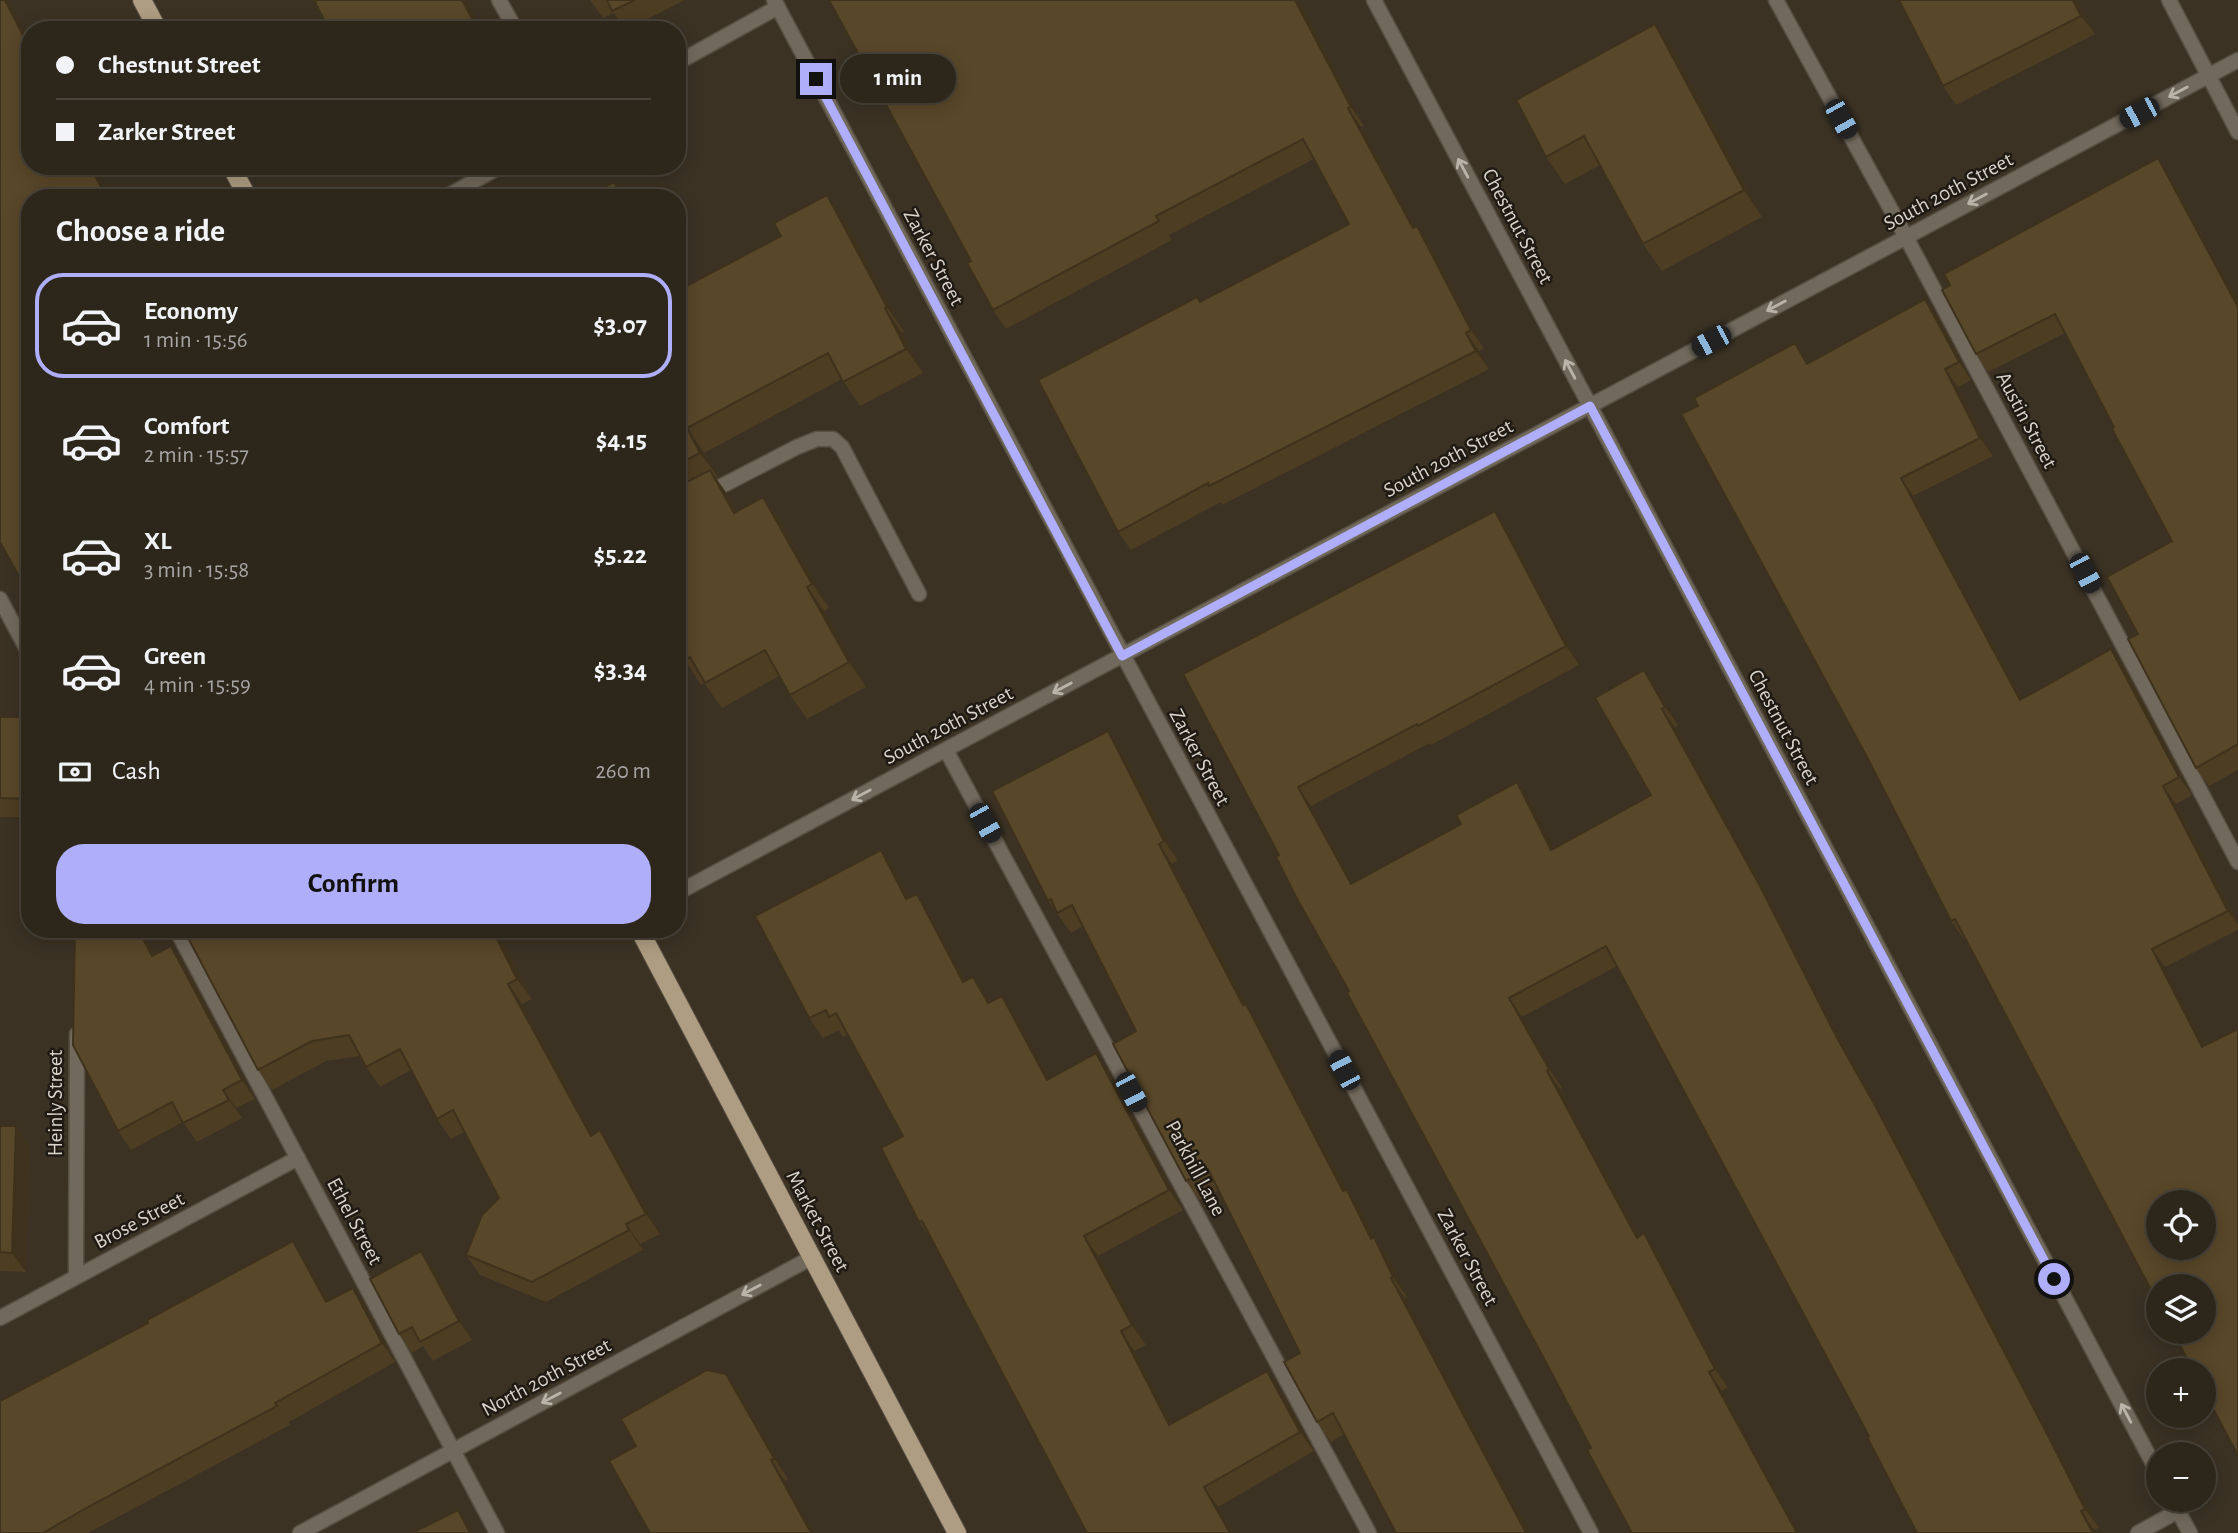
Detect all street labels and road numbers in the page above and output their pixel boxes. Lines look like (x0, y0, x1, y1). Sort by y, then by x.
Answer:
street label: South 20th Street (1880, 149, 2016, 234)
street label: Chestnut Street (1478, 165, 1557, 288)
street label: Zarker Street (899, 206, 968, 309)
street label: Austin Street (1992, 369, 2061, 472)
street label: South 20th Street (1380, 416, 1516, 501)
street label: Chestnut Street (1744, 666, 1823, 789)
street label: South 20th Street (880, 683, 1016, 768)
street label: Zarker Street (1165, 706, 1234, 809)
street label: Heinly Street (45, 1049, 66, 1156)
street label: Parkhill Lane (1162, 1117, 1229, 1219)
street label: Market Street (782, 1167, 853, 1276)
street label: Ethel Street (323, 1174, 386, 1268)
street label: Brose Street (91, 1188, 188, 1253)
street label: Zarker Street (1433, 1206, 1502, 1309)
street label: North 20th Street (478, 1334, 615, 1420)

